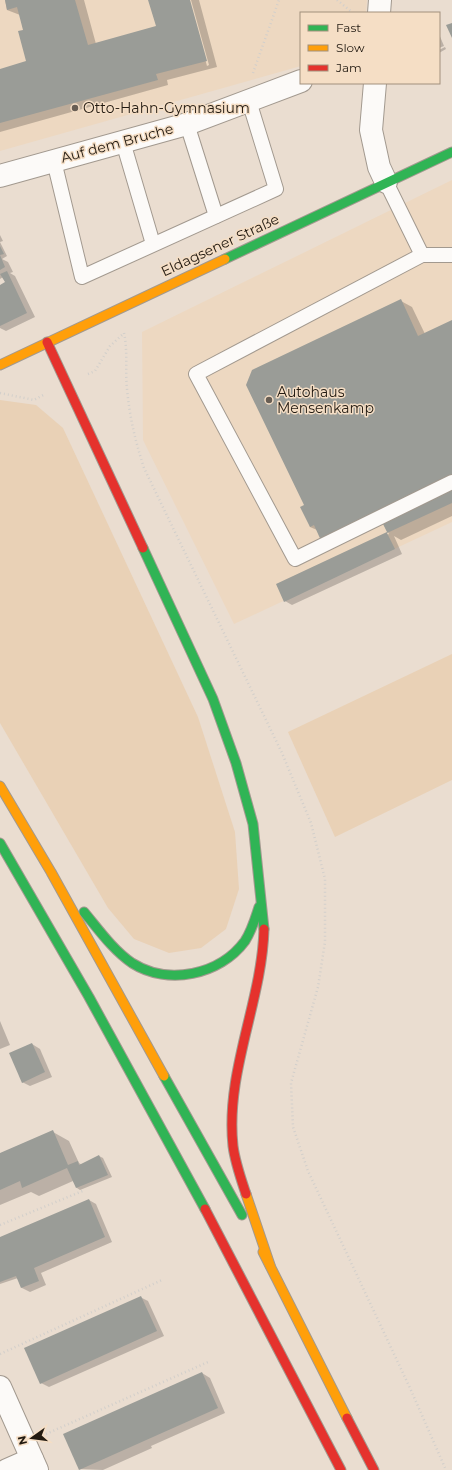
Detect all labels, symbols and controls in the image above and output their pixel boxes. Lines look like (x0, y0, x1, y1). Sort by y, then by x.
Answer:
legend (300, 12, 440, 84)
text: Fast (336, 20, 361, 35)
text: Slow (336, 40, 365, 55)
text: Jam (335, 60, 362, 75)
place label: Otto-Hahn-Gymnasium (83, 99, 250, 117)
marker: Otto-Hahn-Gymnasium (70, 103, 80, 113)
street label: Auf dem Bruche (59, 119, 175, 167)
street label: Eldagsener Straße (158, 210, 282, 280)
place label: Autohaus Mensenkamp (277, 383, 374, 417)
marker: Autohaus Mensenkamp (264, 395, 274, 405)
north arrow (12, 1418, 52, 1458)
text: N (14, 1434, 30, 1446)

